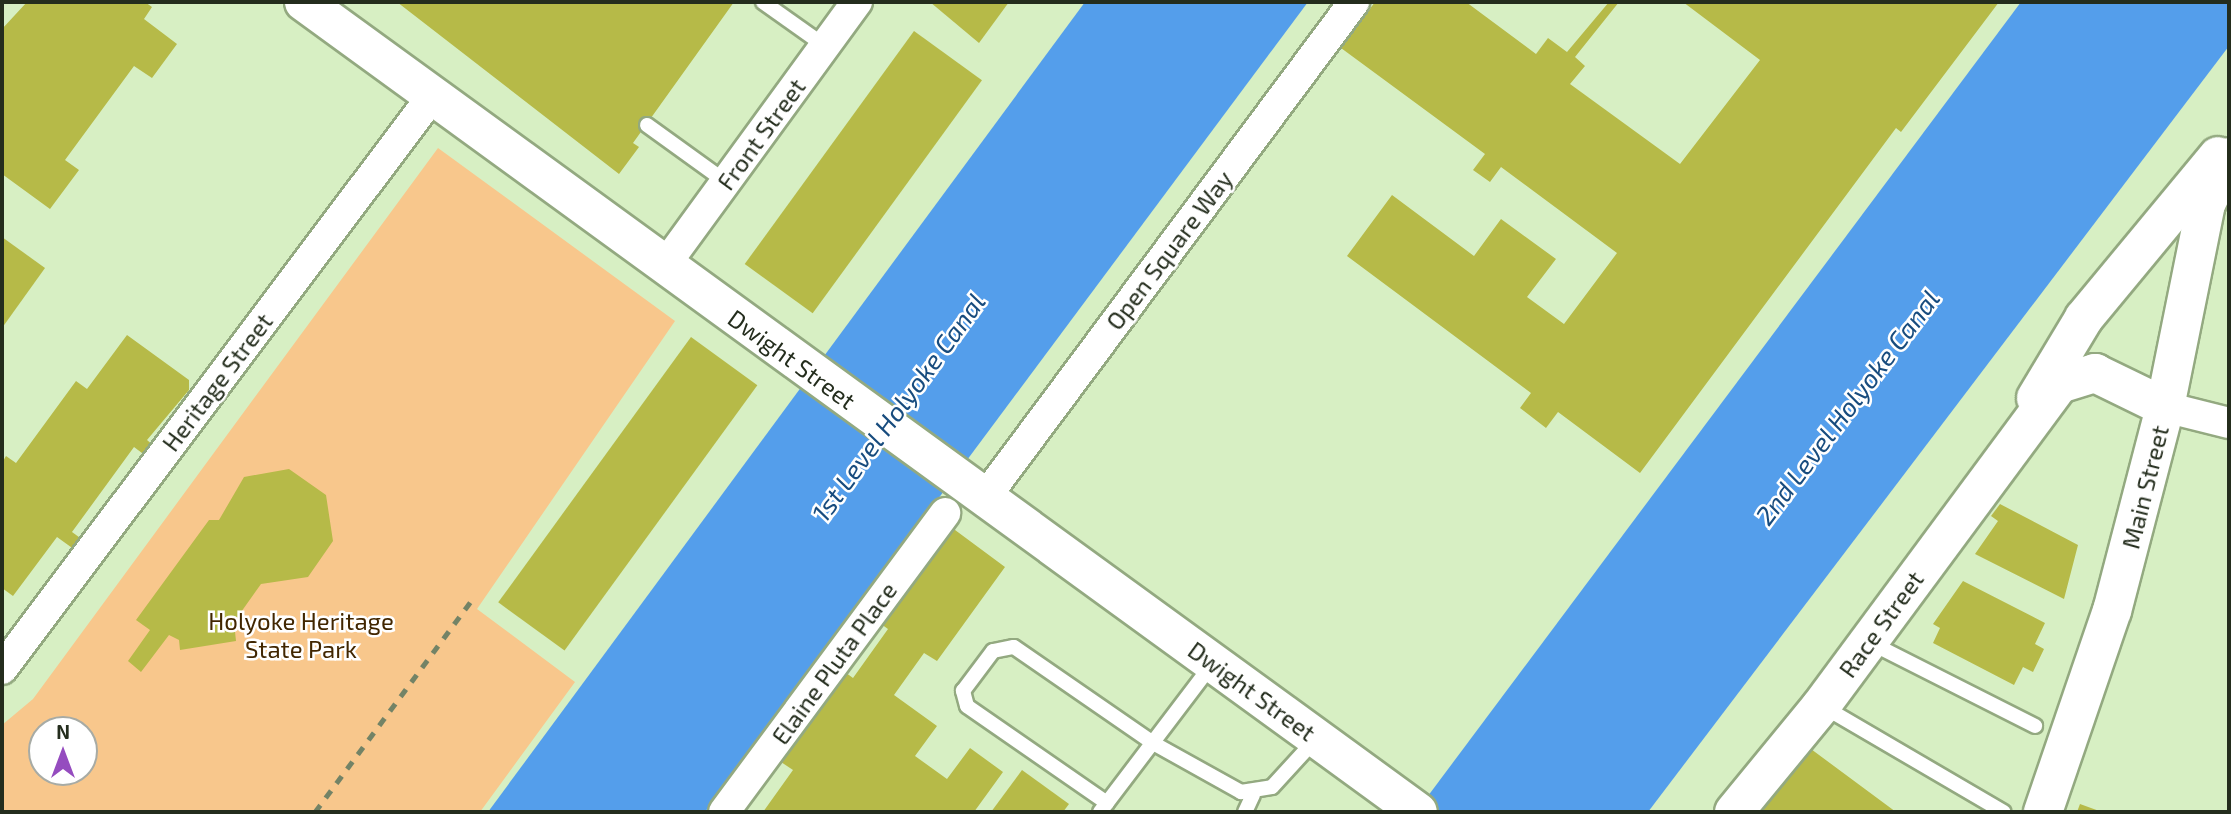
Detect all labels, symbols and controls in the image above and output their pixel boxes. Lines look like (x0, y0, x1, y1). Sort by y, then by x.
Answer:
street label: Front Street (711, 73, 811, 195)
street label: Open Square Way (1100, 165, 1238, 335)
water label: 2nd Level Holyoke Canal (1748, 283, 1946, 531)
water label: 1st Level Holyoke Canal (805, 287, 991, 527)
street label: Dwight Street (723, 303, 861, 415)
street label: Heritage Street (156, 307, 278, 457)
street label: Main Street (2116, 422, 2174, 552)
street label: Race Street (1833, 565, 1929, 683)
street label: Elaine Pluta Place (766, 576, 902, 750)
park label: Holyoke Heritage State Park (208, 607, 394, 663)
street label: Dwight Street (1183, 635, 1321, 747)
north arrow (28, 716, 98, 786)
text: N (56, 720, 70, 743)

